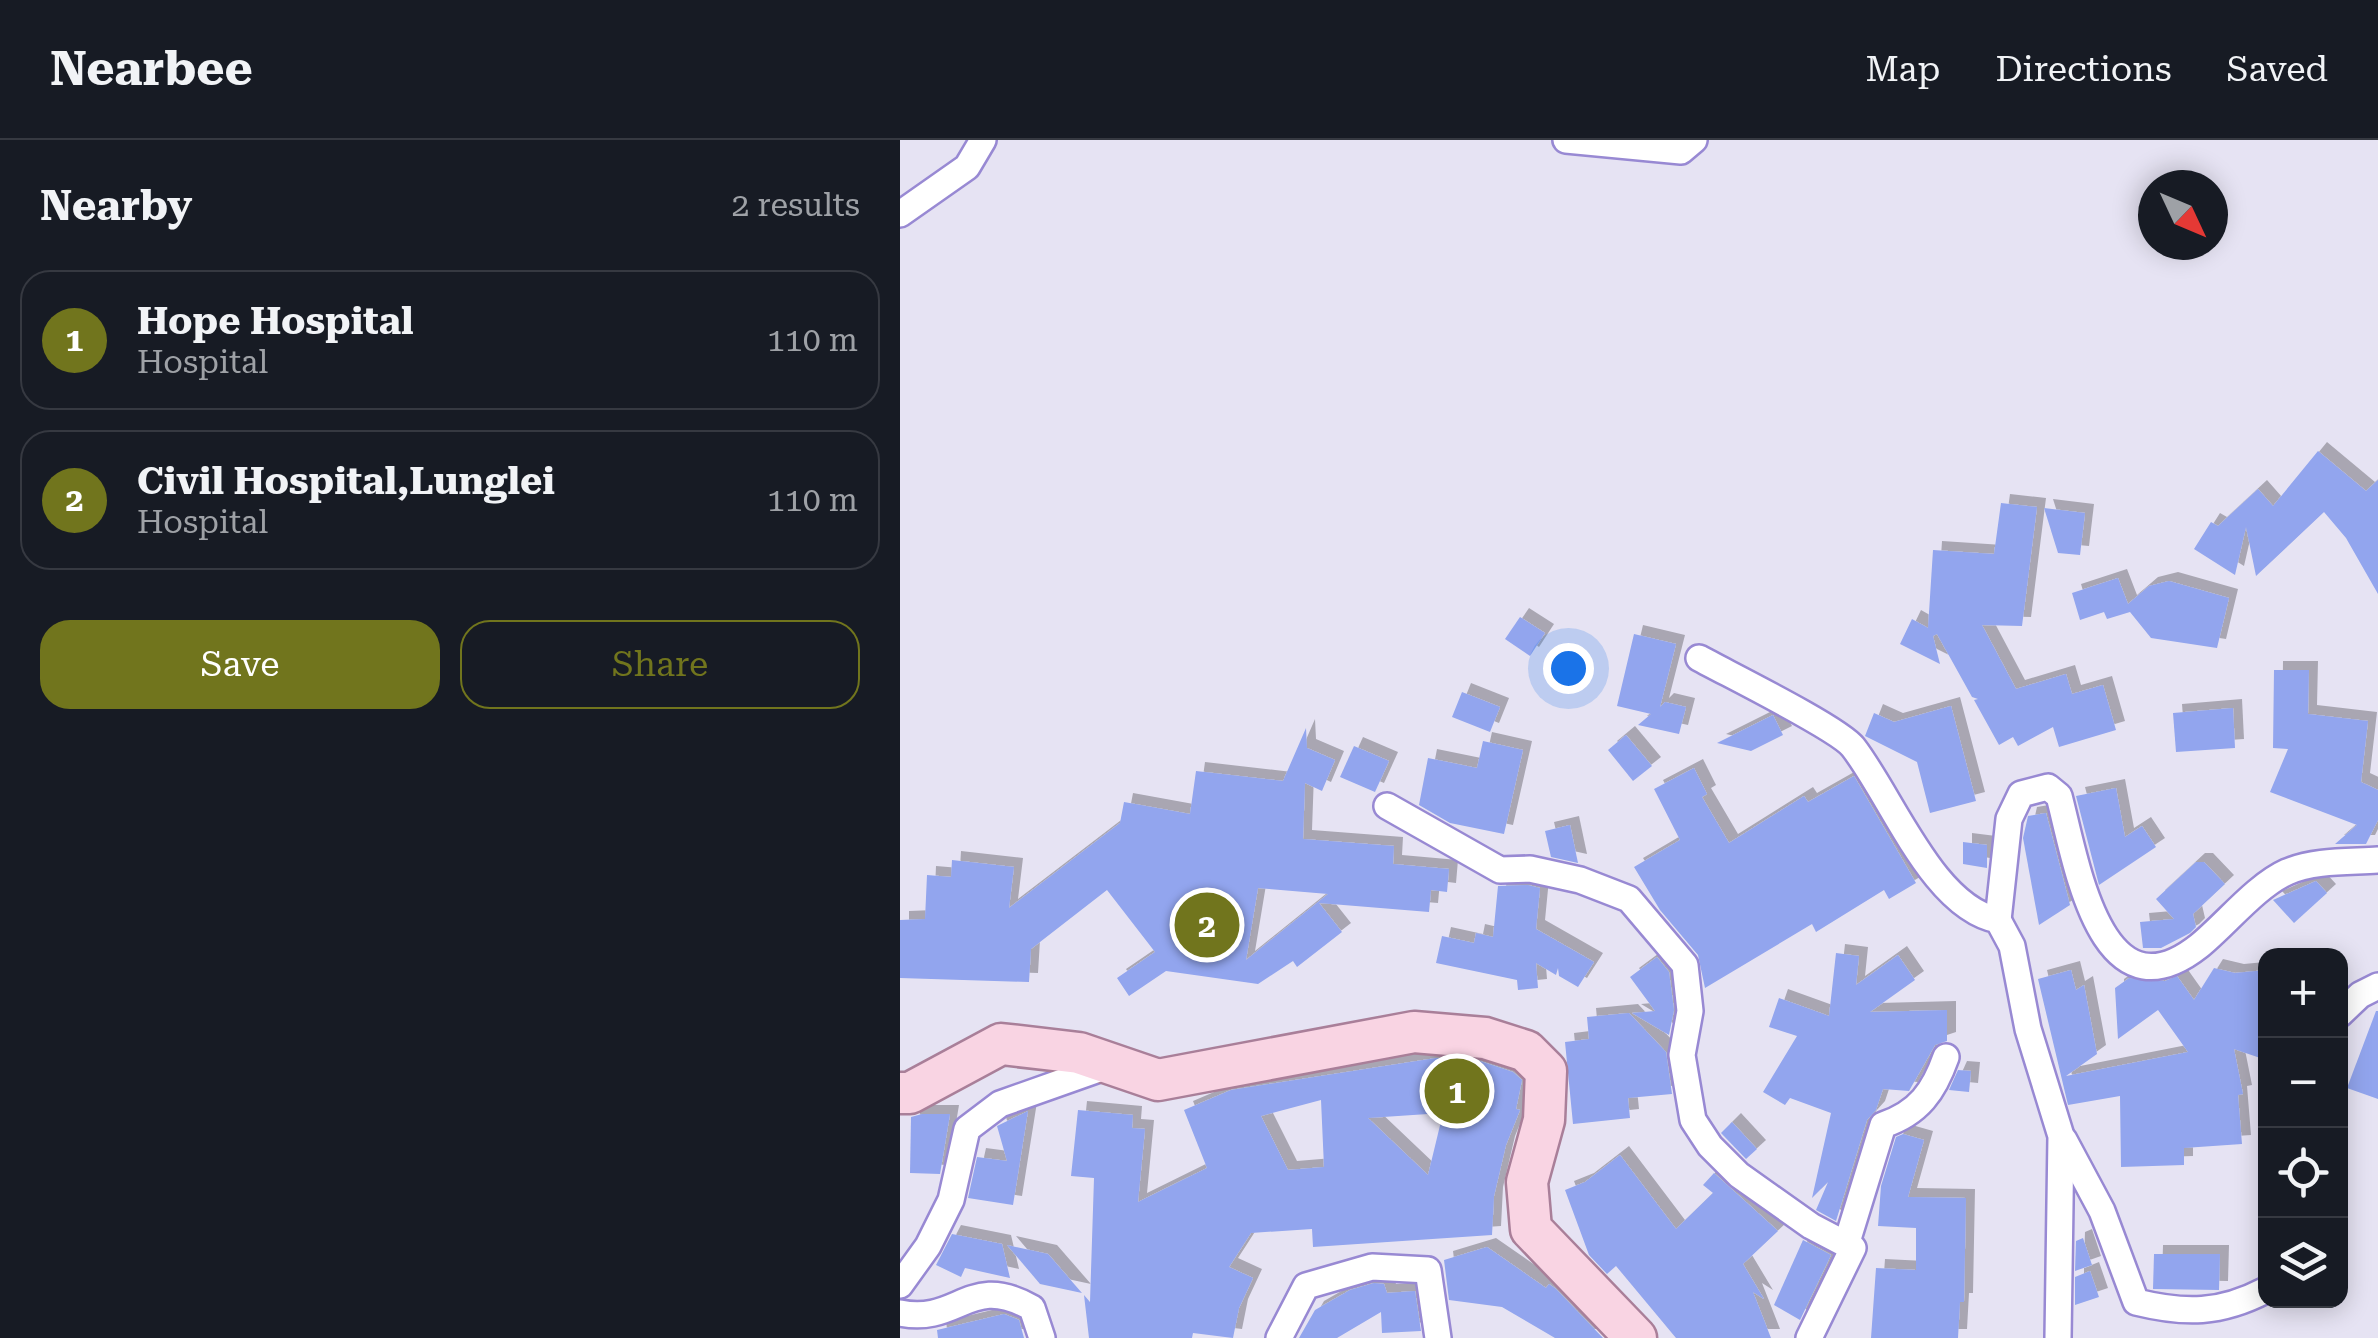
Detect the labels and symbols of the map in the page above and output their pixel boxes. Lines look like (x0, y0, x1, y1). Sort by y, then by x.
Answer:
north arrow (2138, 170, 2228, 260)
your location (1543, 643, 1594, 694)
pin: 2 (1174, 888, 1240, 962)
pin: 1 (1424, 1054, 1490, 1128)

